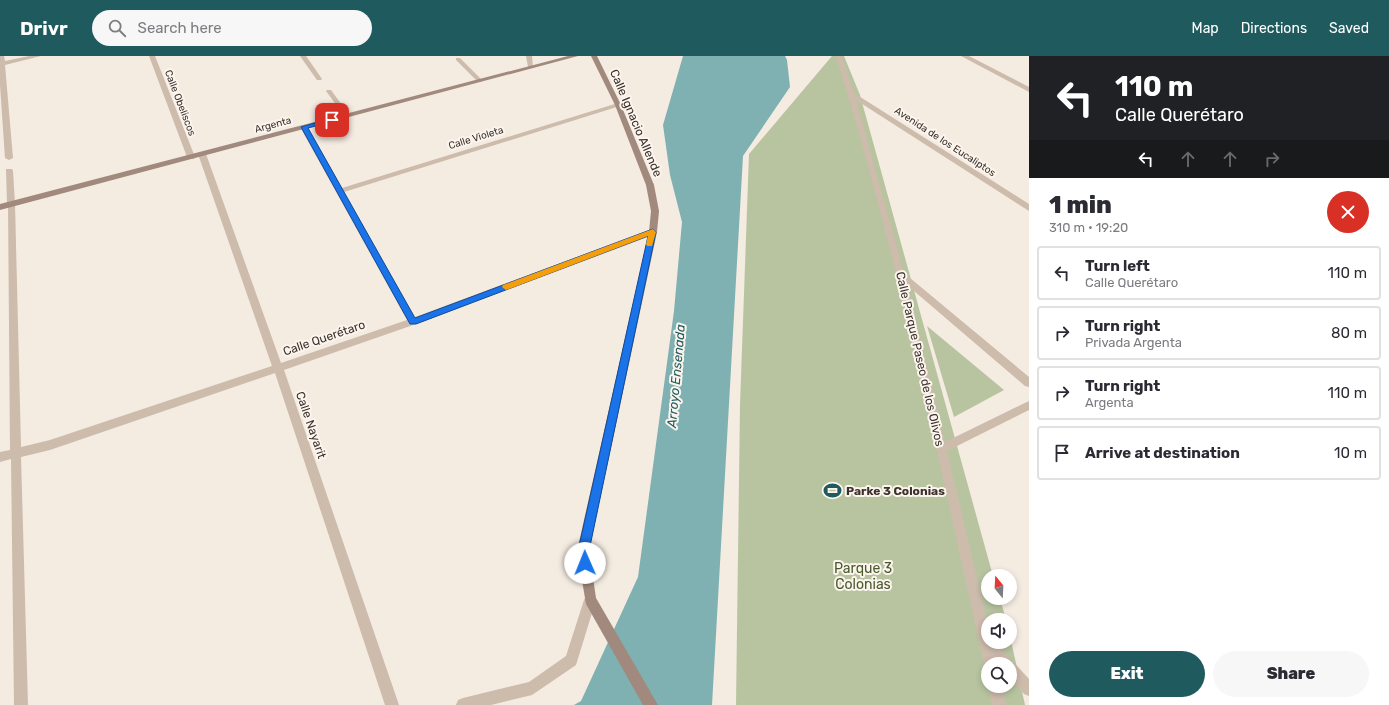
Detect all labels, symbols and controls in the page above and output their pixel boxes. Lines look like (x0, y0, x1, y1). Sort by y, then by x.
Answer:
search box (92, 10, 372, 46)
text: Drivr (20, 17, 68, 40)
icon: search (106, 17, 128, 39)
text: Search here (138, 19, 222, 37)
text: Map (1192, 20, 1219, 37)
text: Directions (1241, 20, 1307, 37)
text: Saved (1329, 20, 1369, 37)
street label: Calle Ignacio Allende (607, 67, 665, 179)
street label: Calle Obeliscos (162, 68, 198, 138)
text: 110 m (1115, 70, 1193, 103)
icon: left (1049, 72, 1101, 124)
pin (315, 103, 349, 137)
text: Calle Querétaro (1115, 104, 1244, 126)
street label: Avenida de los Eucaliptos (892, 105, 998, 179)
icon: arrive (321, 109, 343, 131)
street label: Argenta (253, 114, 293, 136)
street label: Calle Violeta (447, 124, 505, 152)
icon: left (1135, 148, 1157, 170)
icon: ahead (1177, 148, 1199, 170)
icon: ahead (1219, 148, 1241, 170)
icon: right (1261, 148, 1283, 170)
text: 1 min (1049, 191, 1112, 219)
button: close (1327, 191, 1369, 233)
text: 310 m · 19:20 (1049, 220, 1128, 235)
text: Turn left (1085, 257, 1150, 275)
icon: left (1051, 262, 1073, 284)
text: 110 m (1328, 264, 1367, 282)
street label: Calle Parque Paseo de los Olivos (893, 270, 947, 448)
text: Calle Querétaro (1085, 275, 1178, 290)
street label: Calle Querétaro (281, 317, 367, 359)
text: Turn right (1085, 317, 1160, 335)
icon: right (1051, 322, 1073, 344)
water label: Arroyo Ensenada (664, 323, 688, 429)
text: 80 m (1331, 324, 1367, 342)
text: Privada Argenta (1085, 335, 1182, 350)
text: Turn right (1085, 377, 1160, 395)
icon: right (1051, 382, 1073, 404)
text: 110 m (1328, 384, 1367, 402)
street label: Calle Nayarit (293, 390, 329, 461)
text: Argenta (1085, 395, 1134, 410)
icon: arrive (1051, 442, 1073, 464)
text: Arrive at destination (1085, 444, 1240, 462)
text: 10 m (1334, 444, 1367, 462)
sports icon: Parke 3 Colonias (823, 481, 843, 501)
place label: Parke 3 Colonias (846, 484, 945, 498)
position arrow (564, 542, 606, 584)
park label: Parque 3 Colonias (834, 560, 892, 593)
north arrow (981, 569, 1017, 605)
map controls (981, 569, 1017, 693)
button: sound (981, 613, 1017, 649)
button: Exit (1049, 651, 1205, 697)
button: Share (1213, 651, 1369, 697)
button: search (981, 657, 1017, 693)

